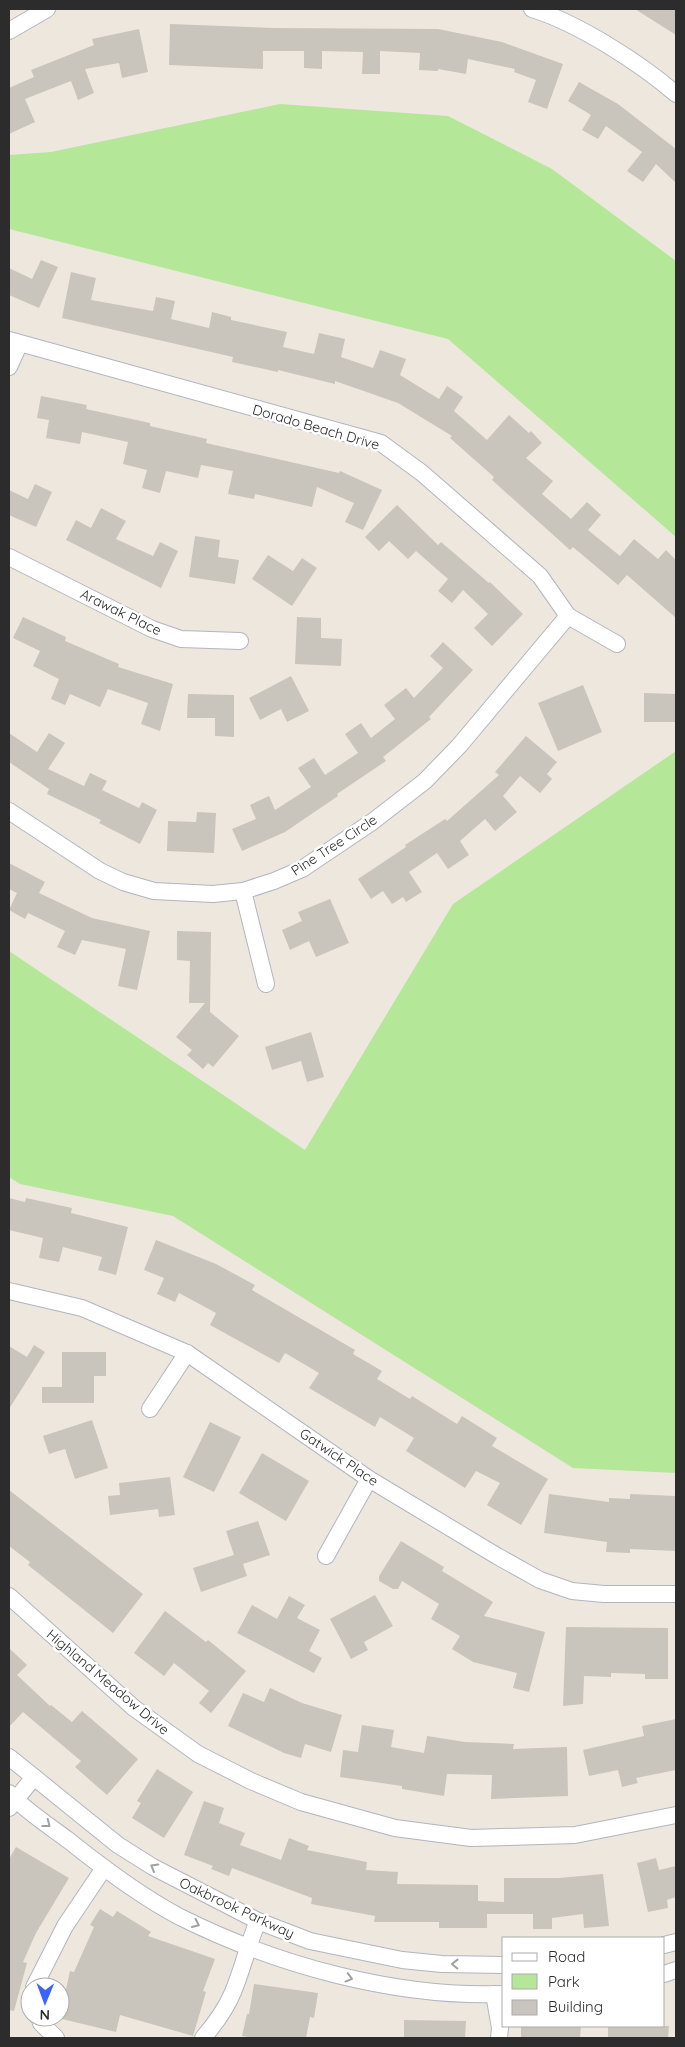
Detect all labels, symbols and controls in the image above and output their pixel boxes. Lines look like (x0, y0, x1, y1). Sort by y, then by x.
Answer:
street label: Dorado Beach Drive (250, 400, 382, 454)
street label: Arawak Place (77, 585, 165, 639)
street label: Pine Tree Circle (288, 810, 380, 879)
street label: Gatwick Place (296, 1424, 382, 1490)
street label: Highland Meadow Drive (43, 1625, 173, 1739)
one-way arrow (41, 1818, 51, 1827)
one-way arrow (150, 1864, 159, 1874)
street label: Oakbrook Parkway (177, 1873, 297, 1943)
one-way arrow (191, 1917, 200, 1928)
legend (502, 1937, 665, 2027)
text: Road (548, 1947, 585, 1966)
one-way arrow (451, 1959, 459, 1970)
one-way arrow (344, 1972, 353, 1983)
text: Park (548, 1972, 580, 1991)
north arrow (20, 1977, 70, 2027)
text: Building (548, 1997, 603, 2016)
text: N (39, 2006, 50, 2024)

